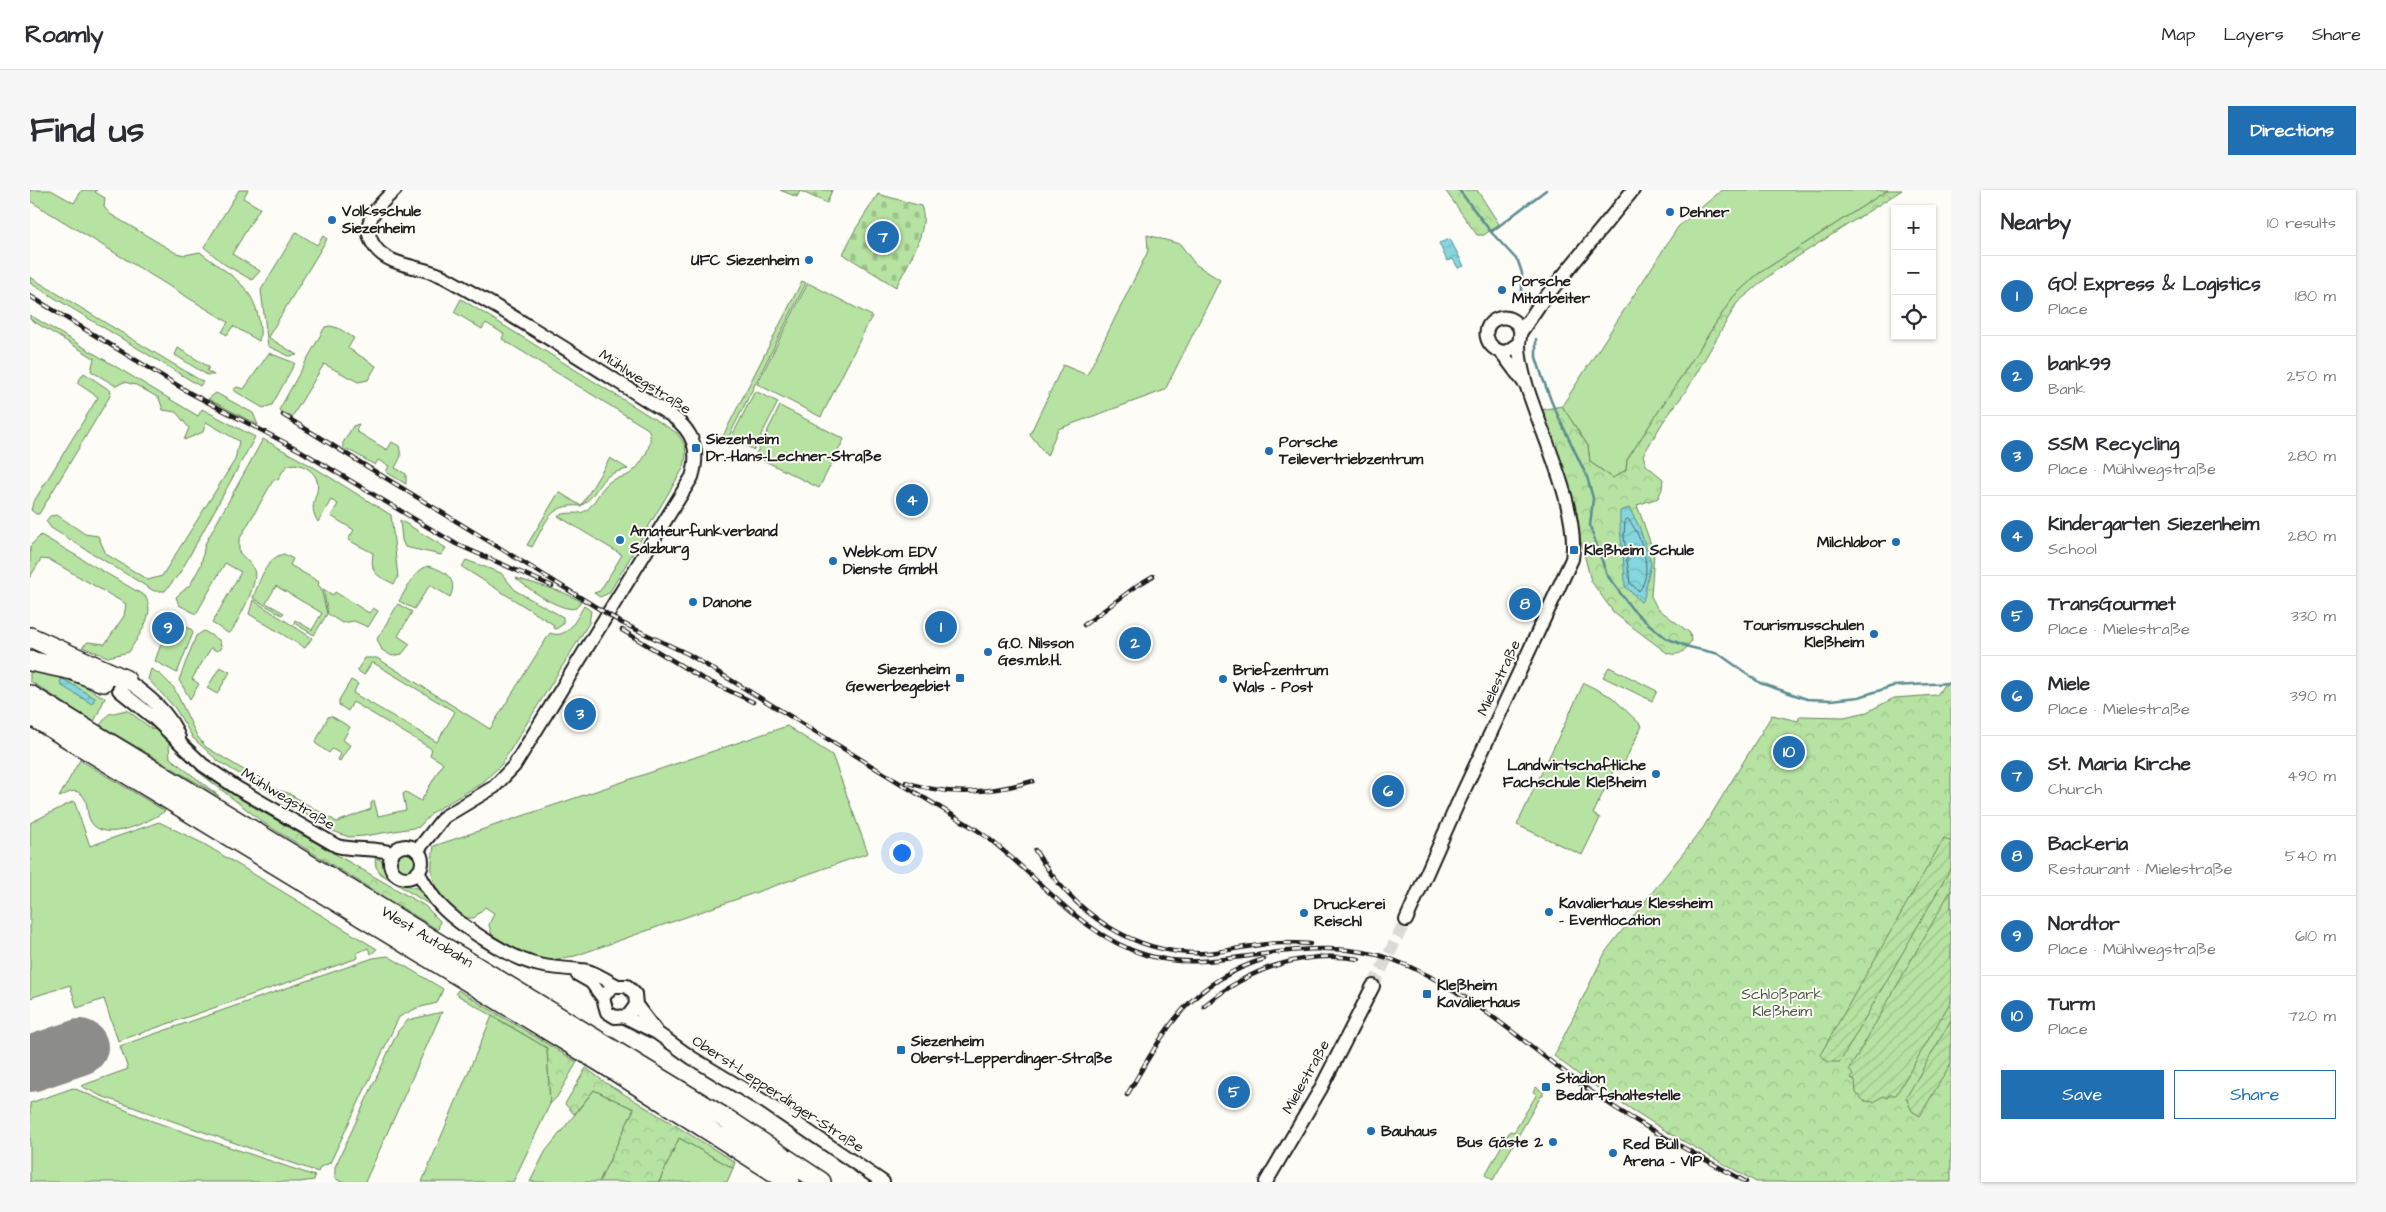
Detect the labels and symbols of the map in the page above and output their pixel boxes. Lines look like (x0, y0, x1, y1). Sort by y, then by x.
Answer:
place label: Volksschule Siezenheim (341, 201, 421, 239)
place label: Dehner (1680, 202, 1730, 223)
marker: Dehner (1664, 206, 1676, 218)
marker: Volksschule Siezenheim (326, 214, 338, 226)
pin: 7 (867, 218, 899, 256)
place label: UFC Siezenheim (691, 250, 799, 271)
marker: UFC Siezenheim (803, 254, 815, 266)
place label: Porsche Mitarbeiter (1512, 271, 1591, 309)
marker: Porsche Mitarbeiter (1496, 284, 1508, 296)
street label: Mühlwegstraße (594, 344, 695, 421)
place label: Siezenheim Dr.-Hans-Lechner-Straße (705, 429, 882, 467)
place label: Porsche Teilevertriebzentrum (1278, 432, 1424, 470)
marker: Siezenheim Dr.-Hans-Lechner-Straße (690, 442, 702, 454)
marker: Porsche Teilevertriebzentrum (1263, 445, 1275, 457)
pin: 4 (896, 481, 928, 519)
place label: Amateurfunkverband Salzburg (629, 521, 778, 561)
place label: Milchlabor (1817, 532, 1887, 553)
marker: Amateurfunkverband Salzburg (614, 534, 626, 546)
marker: Milchlabor (1890, 536, 1902, 548)
place label: Kleßheim Schule (1584, 540, 1694, 561)
place label: Webkom EDV Dienste GmbH (842, 542, 938, 580)
marker: Kleßheim Schule (1568, 544, 1580, 556)
marker: Webkom EDV Dienste GmbH (827, 555, 839, 567)
pin: 8 (1509, 585, 1541, 623)
place label: Danone (703, 592, 752, 613)
marker: Danone (687, 596, 699, 608)
pin: 1 (925, 608, 957, 646)
pin: 9 (152, 609, 184, 647)
place label: Tourismusschulen Kleßheim (1743, 615, 1864, 653)
pin: 2 (1119, 624, 1151, 662)
marker: Tourismusschulen Kleßheim (1868, 628, 1880, 640)
place label: G.O. Nilsson Ges.m.b.H. (998, 633, 1074, 671)
street label: Mielestraße (1472, 637, 1526, 719)
marker: G.O. Nilsson Ges.m.b.H. (982, 646, 994, 658)
place label: Siezenheim Gewerbegebiet (846, 659, 951, 699)
place label: Briefzentrum Wals - Post (1232, 660, 1328, 698)
marker: Siezenheim Gewerbegebiet (954, 672, 966, 684)
marker: Briefzentrum Wals - Post (1217, 673, 1229, 685)
pin: 3 (564, 695, 596, 733)
pin: 10 (1773, 733, 1805, 771)
place label: Landwirtschaftliche Fachschule Kleßheim (1503, 755, 1646, 793)
street label: Mühlwegstraße (237, 763, 339, 836)
marker: Landwirtschaftliche Fachschule Kleßheim (1650, 768, 1662, 780)
pin: 6 (1372, 772, 1404, 810)
your location (889, 840, 915, 866)
place label: Kavalierhaus Klessheim - Eventlocation (1559, 893, 1713, 931)
place label: Druckerei Reischl (1314, 894, 1386, 932)
street label: West Autobahn (377, 901, 478, 973)
marker: Kavalierhaus Klessheim - Eventlocation (1543, 906, 1555, 918)
marker: Druckerei Reischl (1298, 907, 1310, 919)
place label: Kleßheim Kavalierhaus (1437, 975, 1521, 1013)
park label: Schloßpark Kleßheim (1741, 984, 1823, 1022)
marker: Kleßheim Kavalierhaus (1421, 988, 1433, 1000)
street label: Oberst-Lepperdinger-Straße (687, 1030, 868, 1158)
place label: Siezenheim Oberst-Lepperdinger-Straße (910, 1031, 1112, 1071)
street label: Mielestraße (1277, 1036, 1335, 1118)
marker: Siezenheim Oberst-Lepperdinger-Straße (895, 1044, 907, 1056)
place label: Stadion Bedarfshaltestelle (1555, 1068, 1681, 1106)
pin: 5 (1218, 1073, 1250, 1111)
marker: Stadion Bedarfshaltestelle (1540, 1081, 1552, 1093)
place label: Bauhaus (1381, 1121, 1438, 1142)
marker: Bauhaus (1365, 1125, 1377, 1137)
place label: Bus Gäste 2 (1457, 1132, 1543, 1153)
place label: Red Bull Arena - VIP (1623, 1134, 1702, 1172)
marker: Bus Gäste 2 (1547, 1136, 1559, 1148)
marker: Red Bull Arena - VIP (1607, 1147, 1619, 1159)

